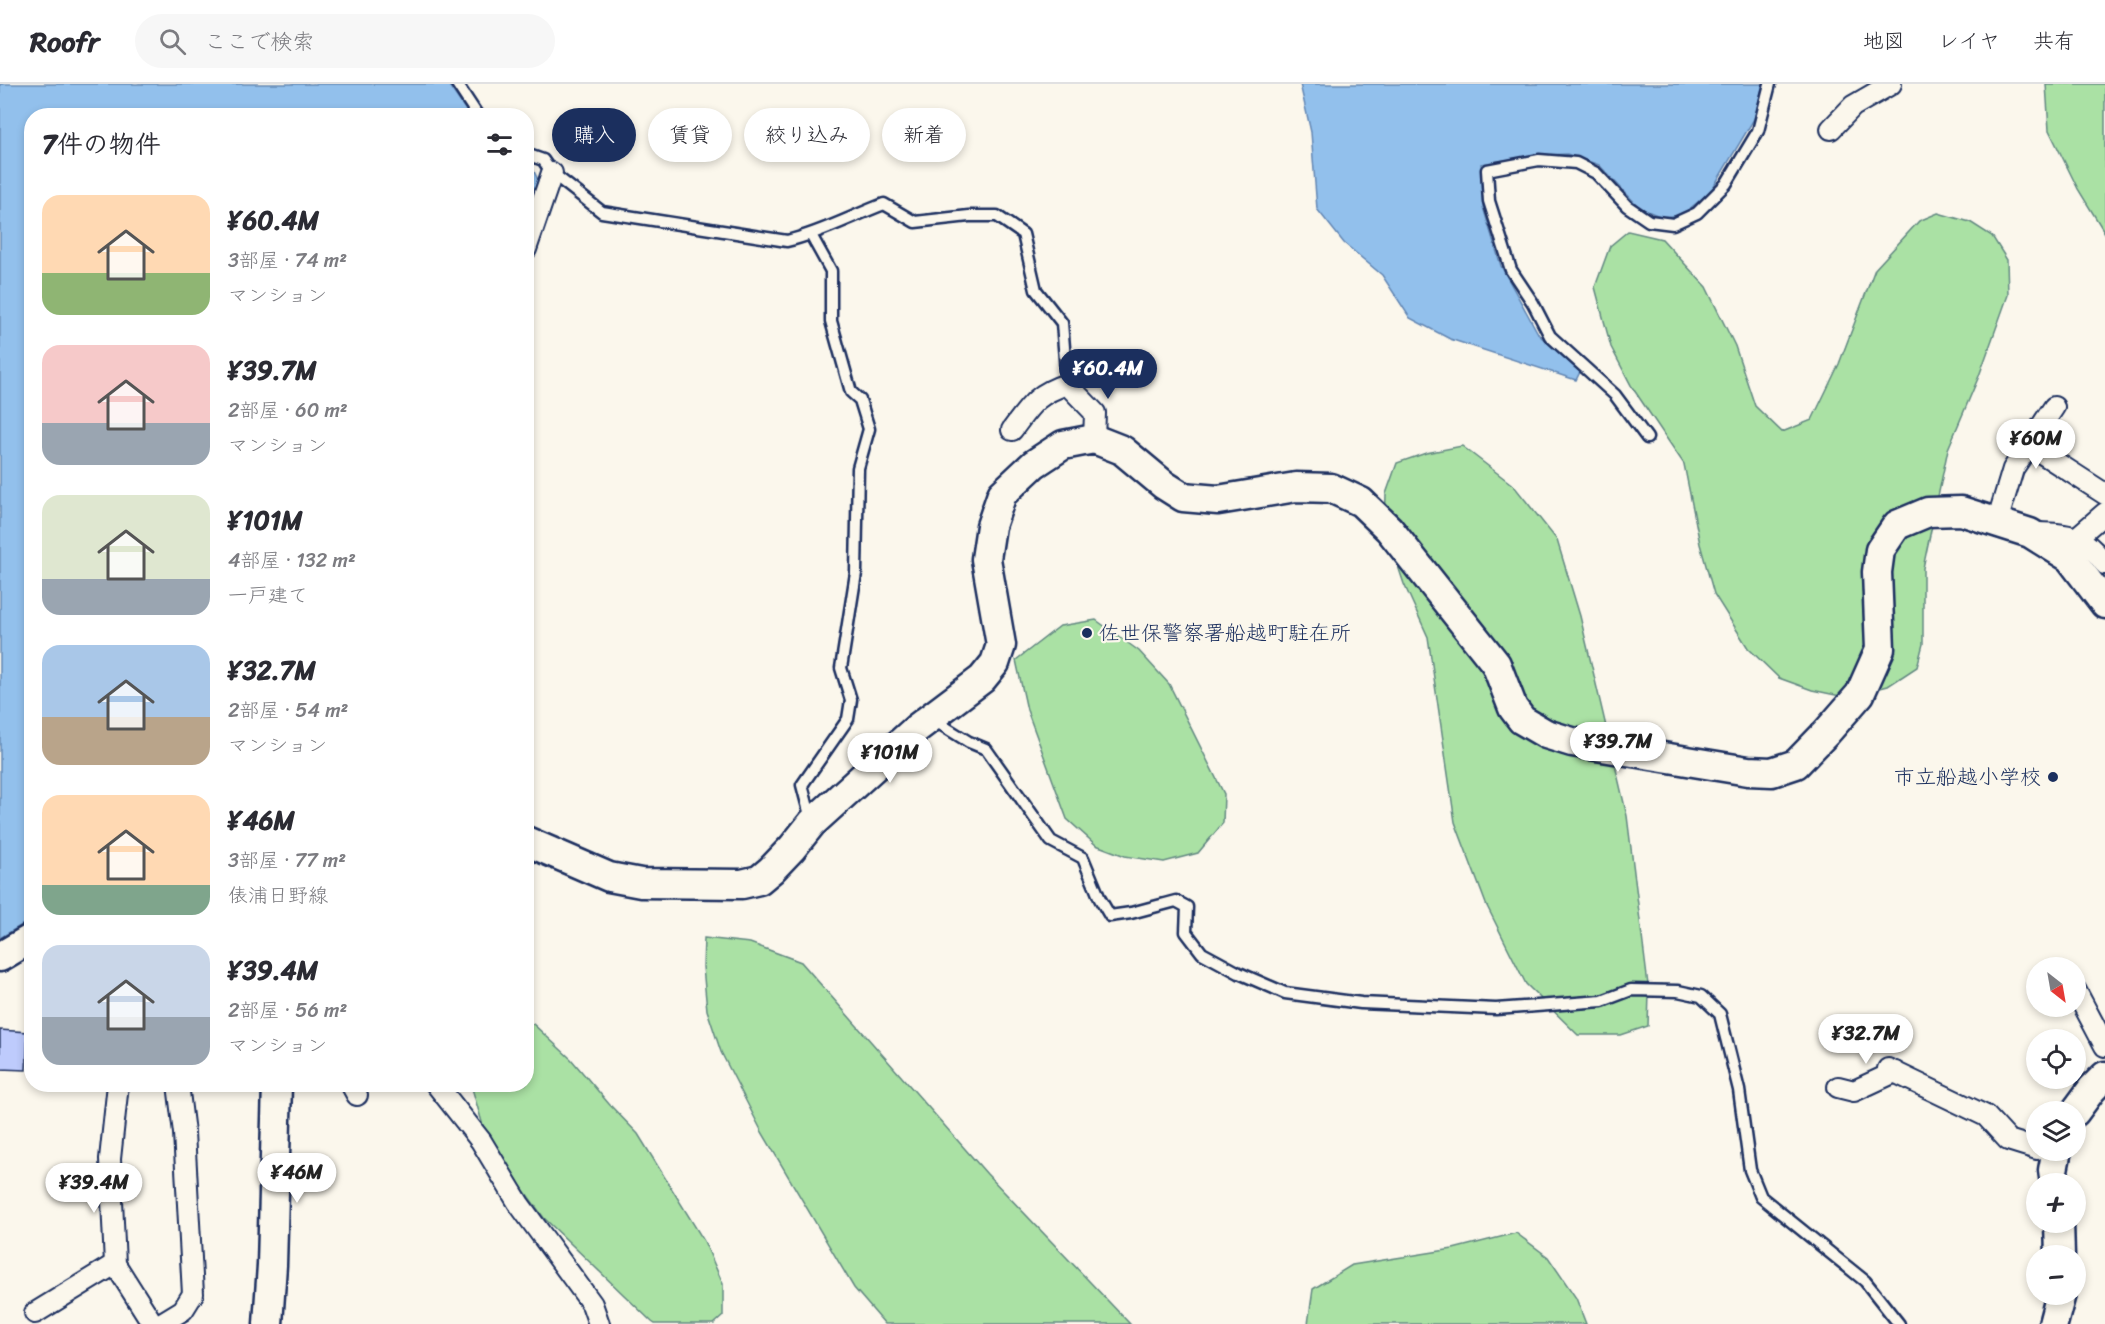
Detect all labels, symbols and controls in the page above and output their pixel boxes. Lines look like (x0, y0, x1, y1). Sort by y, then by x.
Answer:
search box (135, 14, 555, 68)
text: Roofr (30, 17, 99, 66)
text: ここで検索 (204, 22, 314, 61)
text: 地図 (1863, 22, 1905, 60)
text: レイヤ (1938, 22, 2000, 60)
text: 共有 (2033, 22, 2075, 60)
icon: search (156, 25, 189, 58)
chip: 購入 (552, 108, 636, 162)
chip: 賃貸 (648, 108, 732, 162)
chip: 絞り込み (744, 108, 870, 162)
chip: 新着 (882, 108, 966, 162)
text: 7件の物件 (42, 121, 161, 167)
icon: filters (483, 128, 516, 161)
text: ¥60.4M (228, 197, 319, 243)
icon: home (90, 219, 162, 291)
text: 3部屋 · 74 m² (228, 243, 347, 278)
text: マンション (228, 278, 327, 313)
text: ¥39.7M (228, 347, 317, 393)
pin: ¥60.4M (1059, 349, 1157, 400)
text: ¥60.4M (1073, 351, 1143, 386)
icon: home (90, 369, 162, 441)
text: 2部屋 · 60 m² (228, 393, 348, 428)
pin: ¥60M (2000, 419, 2072, 470)
text: ¥60M (2010, 421, 2062, 456)
text: マンション (228, 428, 327, 463)
text: ¥101M (228, 497, 302, 543)
icon: home (90, 519, 162, 591)
text: 4部屋 · 132 m² (228, 543, 356, 578)
text: 一戸建て (228, 578, 308, 613)
place label: 佐世保警察署船越町駐在所 (1099, 614, 1351, 652)
marker: 佐世保警察署船越町駐在所 (1080, 626, 1094, 640)
text: ¥32.7M (228, 647, 316, 693)
icon: home (90, 669, 162, 741)
text: 2部屋 · 54 m² (228, 693, 348, 728)
pin: ¥39.7M (1569, 722, 1667, 773)
text: ¥39.7M (1584, 724, 1652, 759)
text: マンション (228, 728, 327, 763)
pin: ¥101M (848, 733, 932, 784)
text: ¥101M (861, 735, 919, 770)
place label: 市立船越小学校 (1894, 758, 2041, 796)
marker: 市立船越小学校 (2046, 770, 2060, 784)
text: ¥46M (228, 797, 295, 843)
icon: home (90, 819, 162, 891)
text: 3部屋 · 77 m² (228, 843, 346, 878)
text: 俵浦日野線 (228, 878, 328, 913)
text: ¥39.4M (228, 947, 318, 993)
north arrow (2026, 957, 2086, 1017)
map controls (2026, 957, 2086, 1305)
icon: home (90, 969, 162, 1041)
text: 2部屋 · 56 m² (228, 993, 347, 1028)
pin: ¥32.7M (1817, 1014, 1915, 1065)
text: ¥32.7M (1832, 1016, 1900, 1051)
text: マンション (228, 1028, 327, 1063)
button: locate (2026, 1029, 2086, 1089)
button: layers (2026, 1101, 2086, 1161)
pin: ¥46M (261, 1153, 333, 1204)
text: ¥46M (271, 1155, 323, 1190)
pin: ¥39.4M (45, 1163, 143, 1214)
text: ¥39.4M (59, 1165, 129, 1200)
button: + (2026, 1173, 2086, 1233)
button: − (2026, 1245, 2086, 1305)

